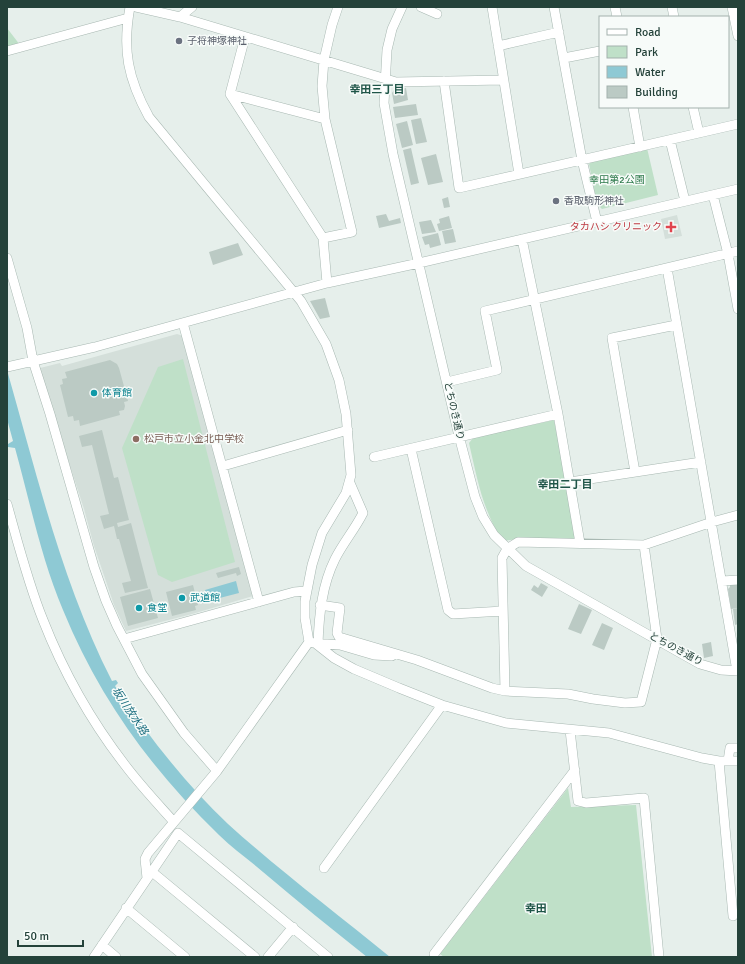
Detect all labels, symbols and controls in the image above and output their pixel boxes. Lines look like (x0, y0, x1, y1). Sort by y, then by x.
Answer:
legend (599, 16, 729, 108)
text: Road (635, 25, 661, 40)
place label: 子将神塚神社 (187, 35, 247, 47)
marker: 子将神塚神社 (174, 36, 184, 46)
text: Park (635, 45, 658, 60)
text: Water (635, 65, 666, 80)
district label: 幸田三丁目 (350, 83, 405, 96)
text: Building (635, 85, 678, 100)
park label: 幸田第2公園 (589, 174, 645, 186)
place label: 香取駒形神社 (564, 195, 624, 207)
marker: 香取駒形神社 (551, 196, 561, 206)
place label: タカハシ クリニック (570, 221, 662, 233)
marker: タカハシ クリニック (665, 221, 677, 233)
street label: とちのき通り (441, 381, 467, 441)
place label: 体育館 (102, 387, 132, 399)
marker: 体育館 (89, 388, 99, 398)
place label: 松戸市立小金北中学校 (144, 433, 244, 445)
marker: 松戸市立小金北中学校 (131, 434, 141, 444)
district label: 幸田二丁目 (538, 478, 593, 491)
place label: 武道館 (190, 592, 220, 604)
marker: 武道館 (177, 593, 187, 603)
place label: 食堂 (147, 602, 167, 614)
marker: 食堂 (134, 603, 144, 613)
street label: とちのき通り (647, 630, 705, 668)
water label: 坂川放水路 (109, 685, 151, 738)
district label: 幸田 (525, 902, 547, 915)
scale bar (18, 922, 83, 948)
text: 50 m (24, 929, 49, 944)

